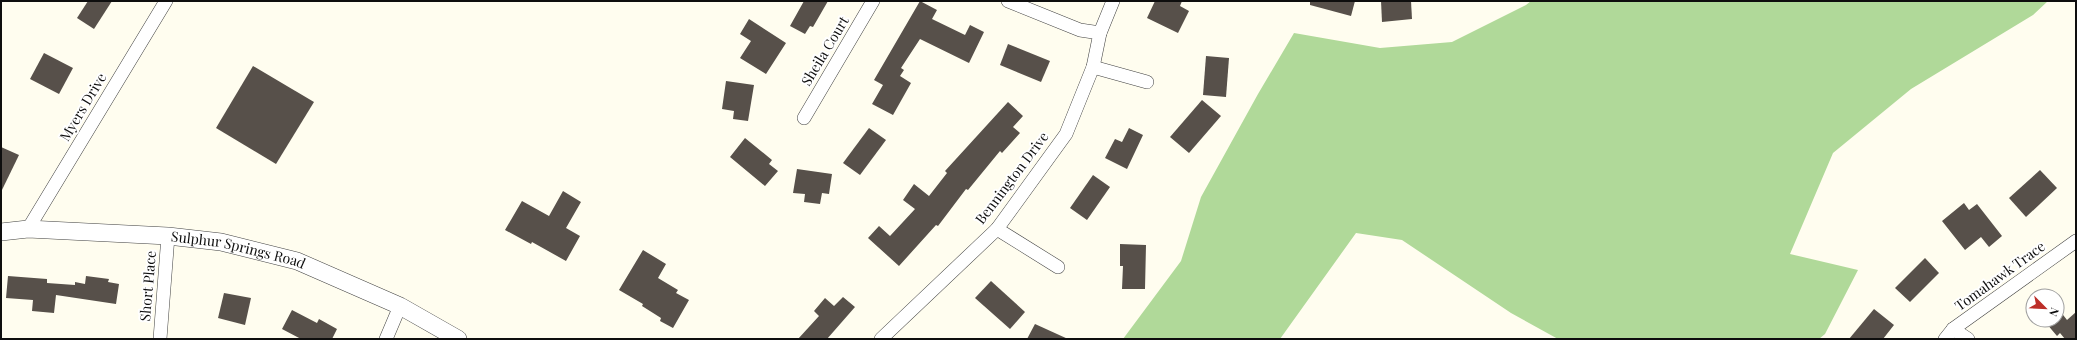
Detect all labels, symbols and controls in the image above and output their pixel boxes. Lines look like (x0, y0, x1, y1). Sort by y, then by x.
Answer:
street label: Sheila Court (796, 12, 853, 89)
street label: Myers Drive (55, 69, 110, 144)
street label: Bennington Drive (971, 128, 1053, 228)
street label: Sulphur Springs Road (170, 226, 309, 273)
street label: Tomahawk Trace (1951, 236, 2049, 315)
street label: Short Place (135, 250, 160, 322)
north arrow (2025, 288, 2065, 328)
text: N (2046, 306, 2063, 319)

